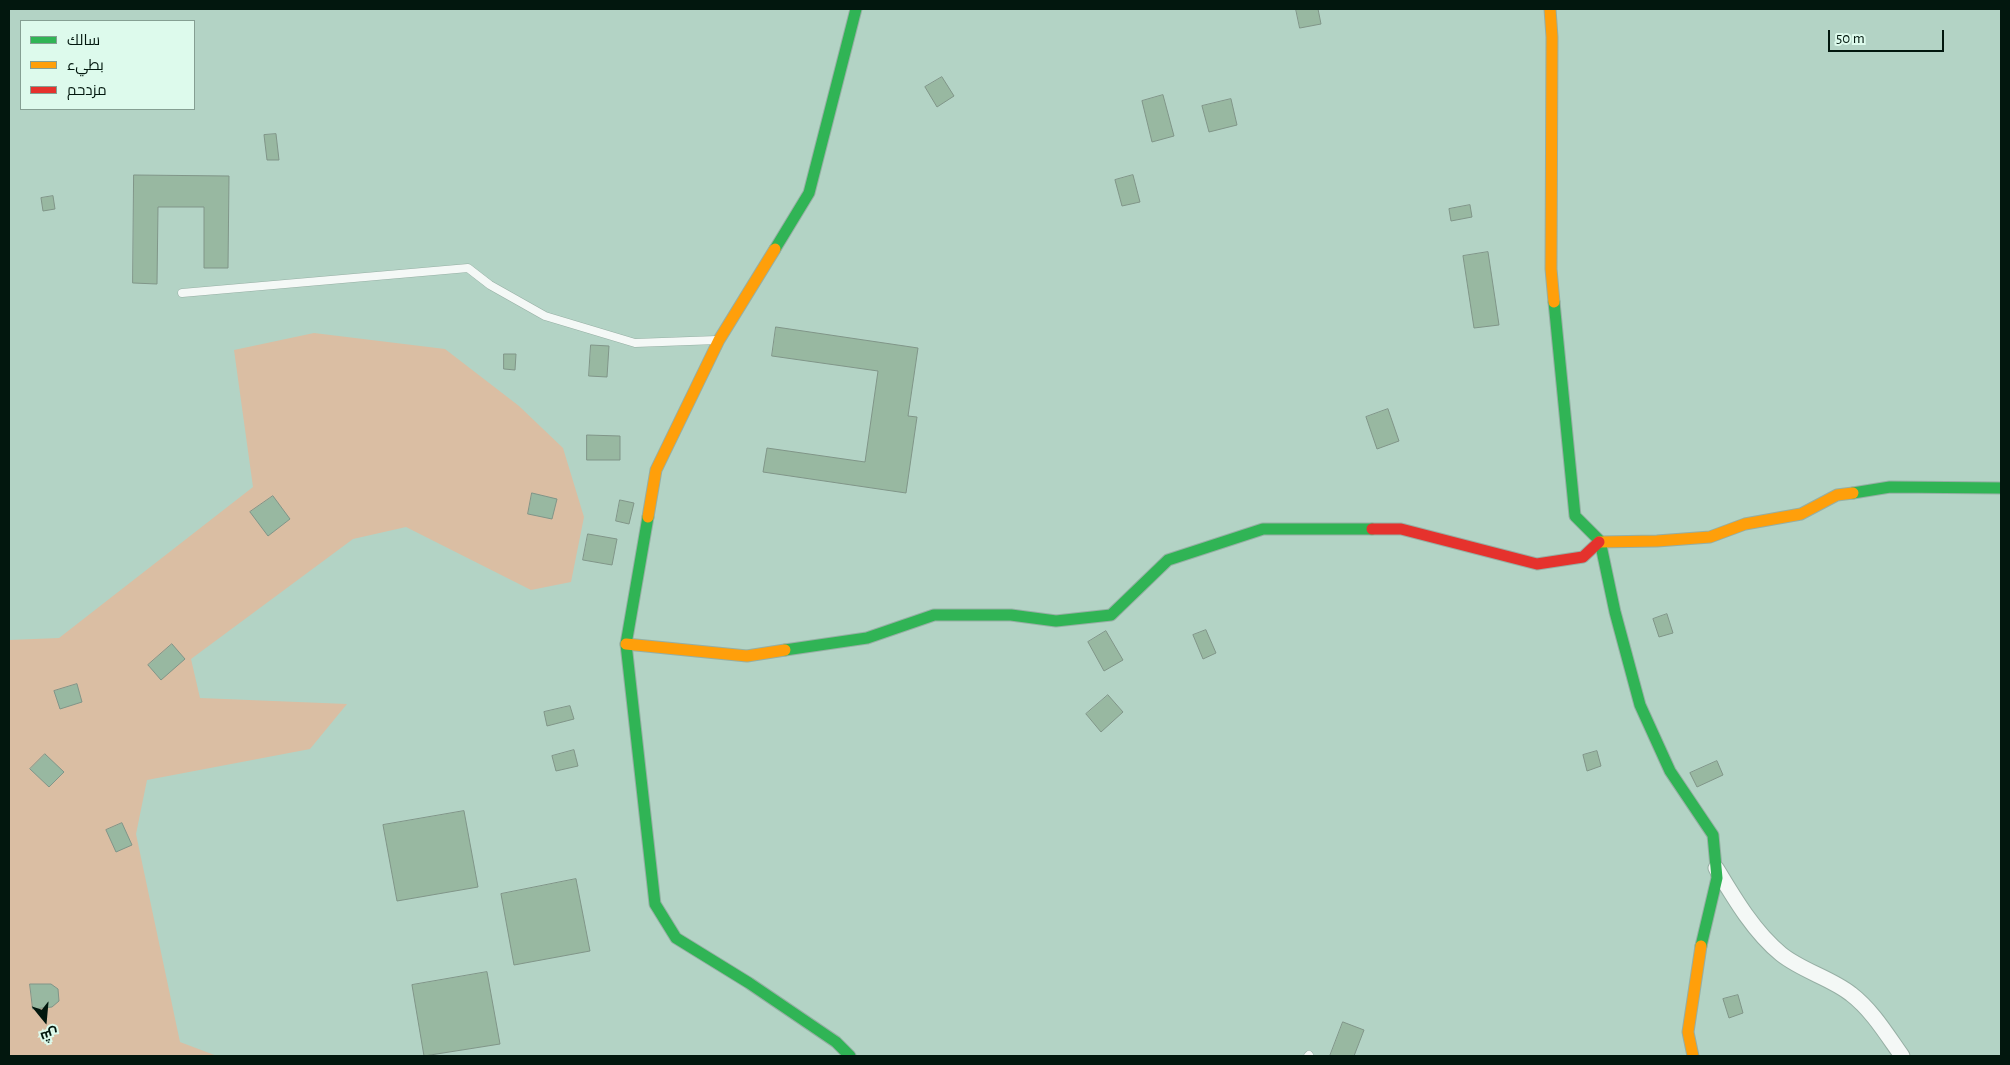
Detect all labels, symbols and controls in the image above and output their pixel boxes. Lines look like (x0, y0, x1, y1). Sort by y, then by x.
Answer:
legend (20, 20, 195, 110)
scale bar (1830, 20, 1946, 52)
text: 50 m (1836, 31, 1865, 46)
text: سالك (67, 33, 100, 48)
text: بطيء (67, 58, 104, 73)
text: مزدحم (67, 83, 107, 98)
north arrow (20, 995, 70, 1045)
text: ش (39, 1025, 60, 1044)

